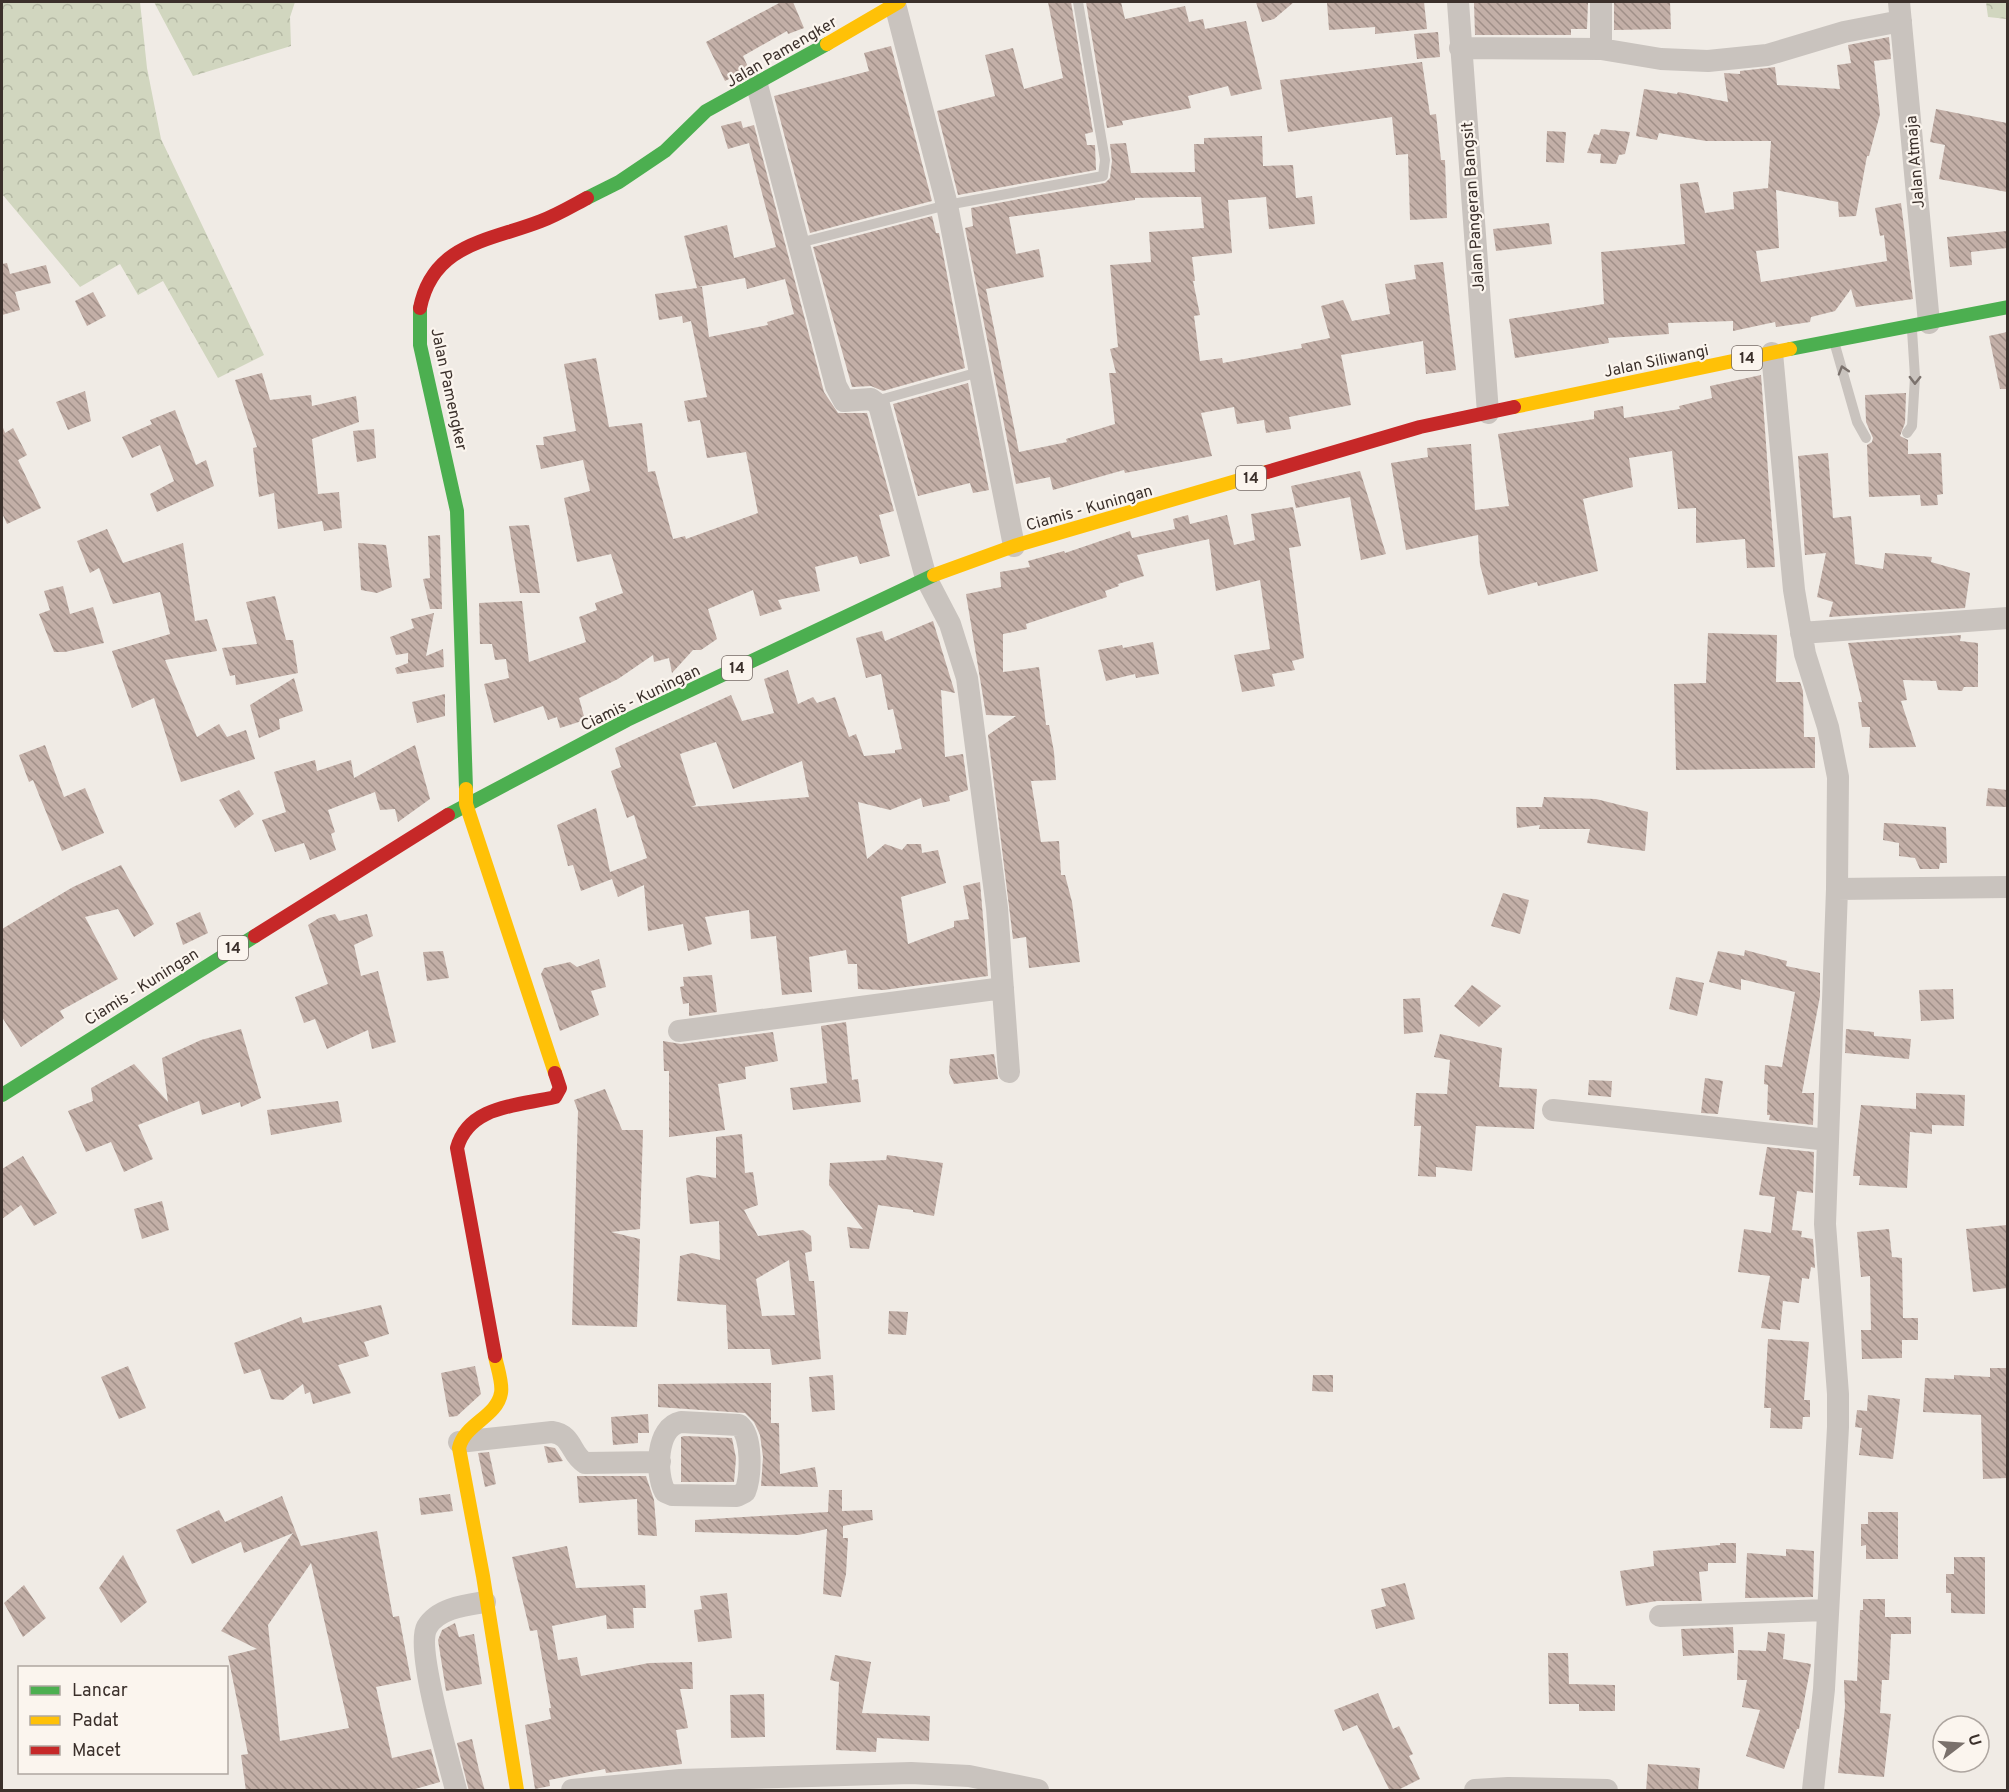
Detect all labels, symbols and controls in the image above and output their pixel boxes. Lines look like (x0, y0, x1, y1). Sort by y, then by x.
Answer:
street label: Jalan Pamengker (723, 13, 841, 93)
street label: Jalan Atmaja (1902, 115, 1930, 209)
street label: Jalan Pangeran Bangsit (1458, 121, 1490, 293)
street label: Jalan Pamengker (425, 326, 471, 453)
street label: Jalan Siliwangi (1602, 341, 1711, 383)
road number: 14 (1732, 346, 1762, 370)
one-way arrow (1838, 365, 1850, 376)
one-way arrow (1908, 376, 1921, 385)
road number: 14 (1236, 466, 1266, 490)
street label: Ciamis - Kuningan (1024, 481, 1155, 537)
road number: 14 (722, 656, 752, 680)
street label: Ciamis - Kuningan (578, 661, 704, 736)
road number: 14 (218, 936, 248, 960)
street label: Ciamis - Kuningan (81, 945, 203, 1031)
legend (18, 1666, 228, 1774)
text: Lancar (72, 1680, 128, 1703)
text: Padat (72, 1710, 119, 1733)
north arrow (1931, 1714, 1991, 1774)
text: U (1962, 1732, 1985, 1749)
text: Macet (72, 1740, 121, 1763)

